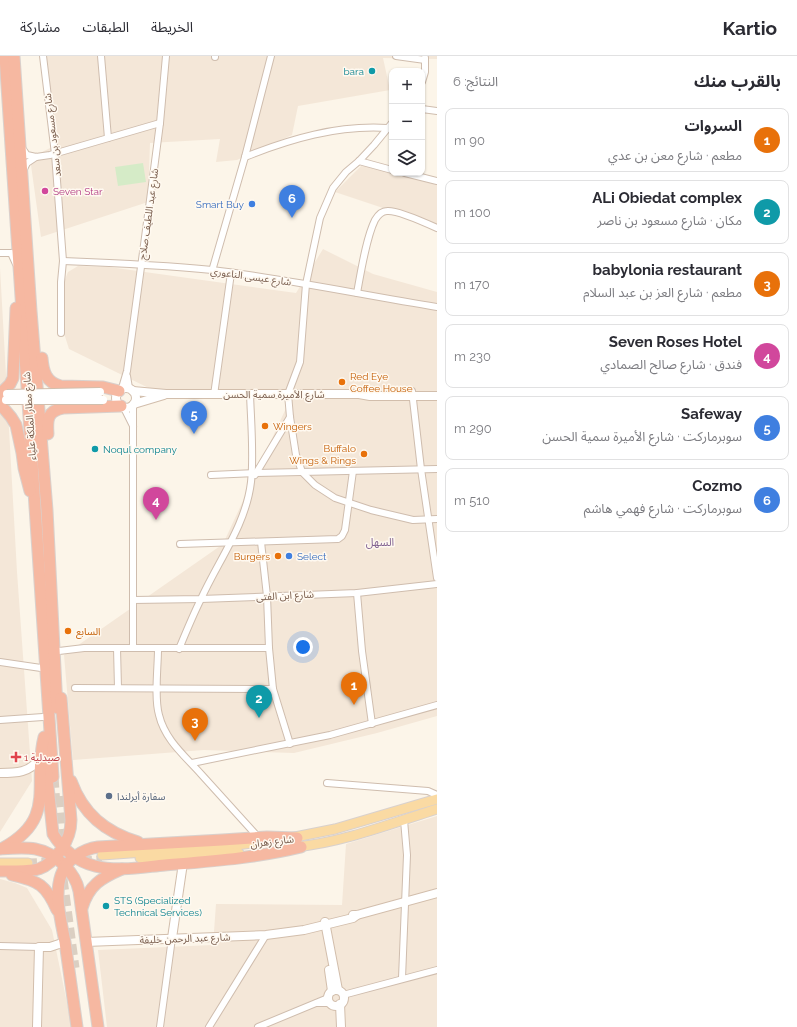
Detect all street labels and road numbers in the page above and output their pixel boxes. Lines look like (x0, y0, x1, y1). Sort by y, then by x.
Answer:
street label: شارع مسعود بن سعد (42, 92, 65, 177)
street label: شارع عبد اللطيف صلاح (137, 168, 162, 261)
street label: شارع عيسى الناعوري (209, 265, 292, 290)
street label: شارع مطار الملكة علياء (21, 371, 40, 461)
street label: شارع الأميرة سمية الحسن (223, 389, 325, 402)
street label: شارع ابن الفتى (256, 588, 315, 605)
street label: شارع زهران (250, 833, 295, 852)
street label: شارع عبد الرحمن خليفة (139, 931, 231, 948)

